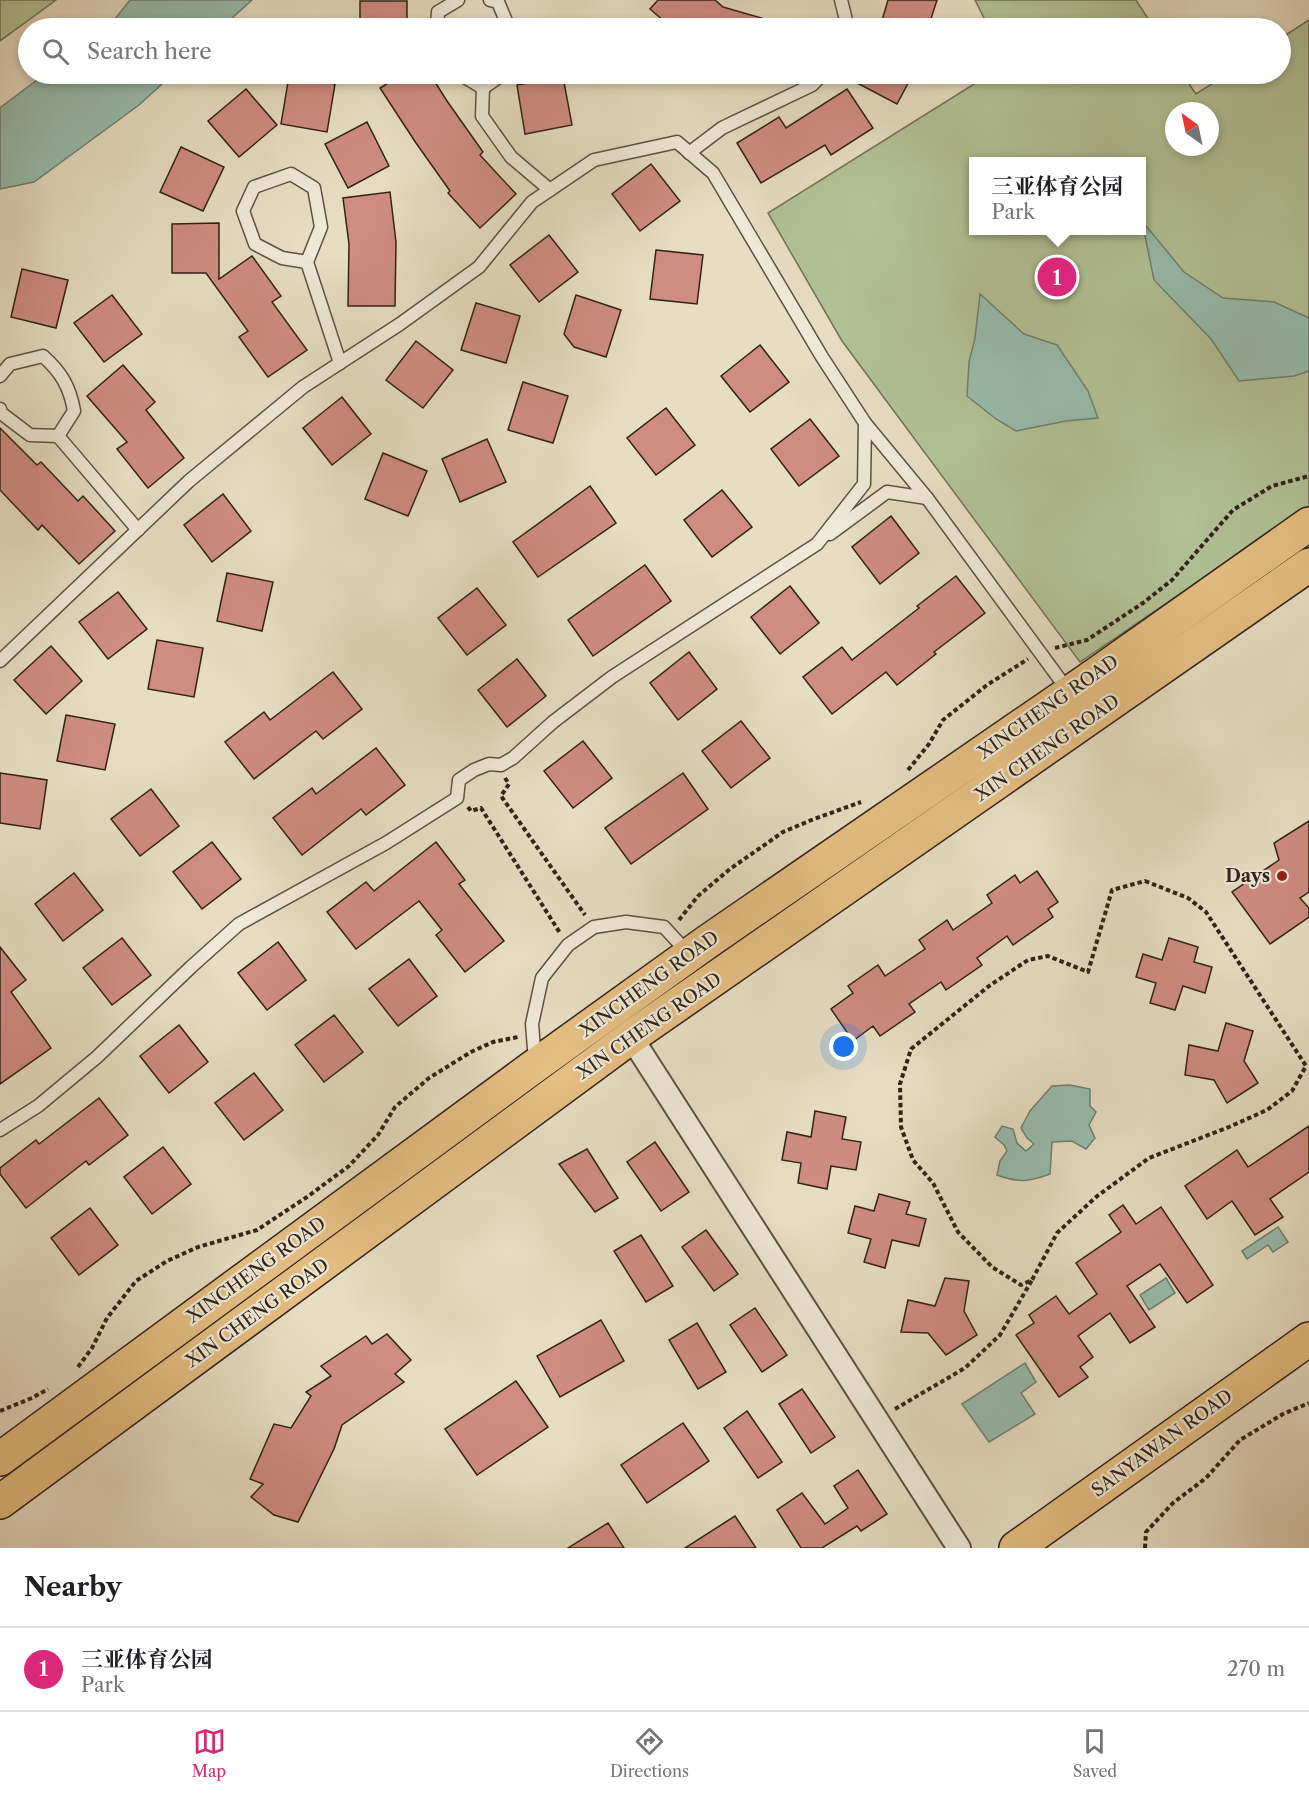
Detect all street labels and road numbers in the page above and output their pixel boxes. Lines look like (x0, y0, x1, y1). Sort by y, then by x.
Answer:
street label: XINCHENG ROAD (973, 650, 1123, 764)
street label: XIN CHENG ROAD (970, 690, 1124, 807)
street label: XINCHENG ROAD (574, 926, 723, 1042)
street label: XIN CHENG ROAD (572, 968, 726, 1085)
street label: XINCHENG ROAD (181, 1212, 330, 1328)
street label: XIN CHENG ROAD (180, 1254, 333, 1373)
street label: SANYAWAN ROAD (1087, 1385, 1237, 1501)

